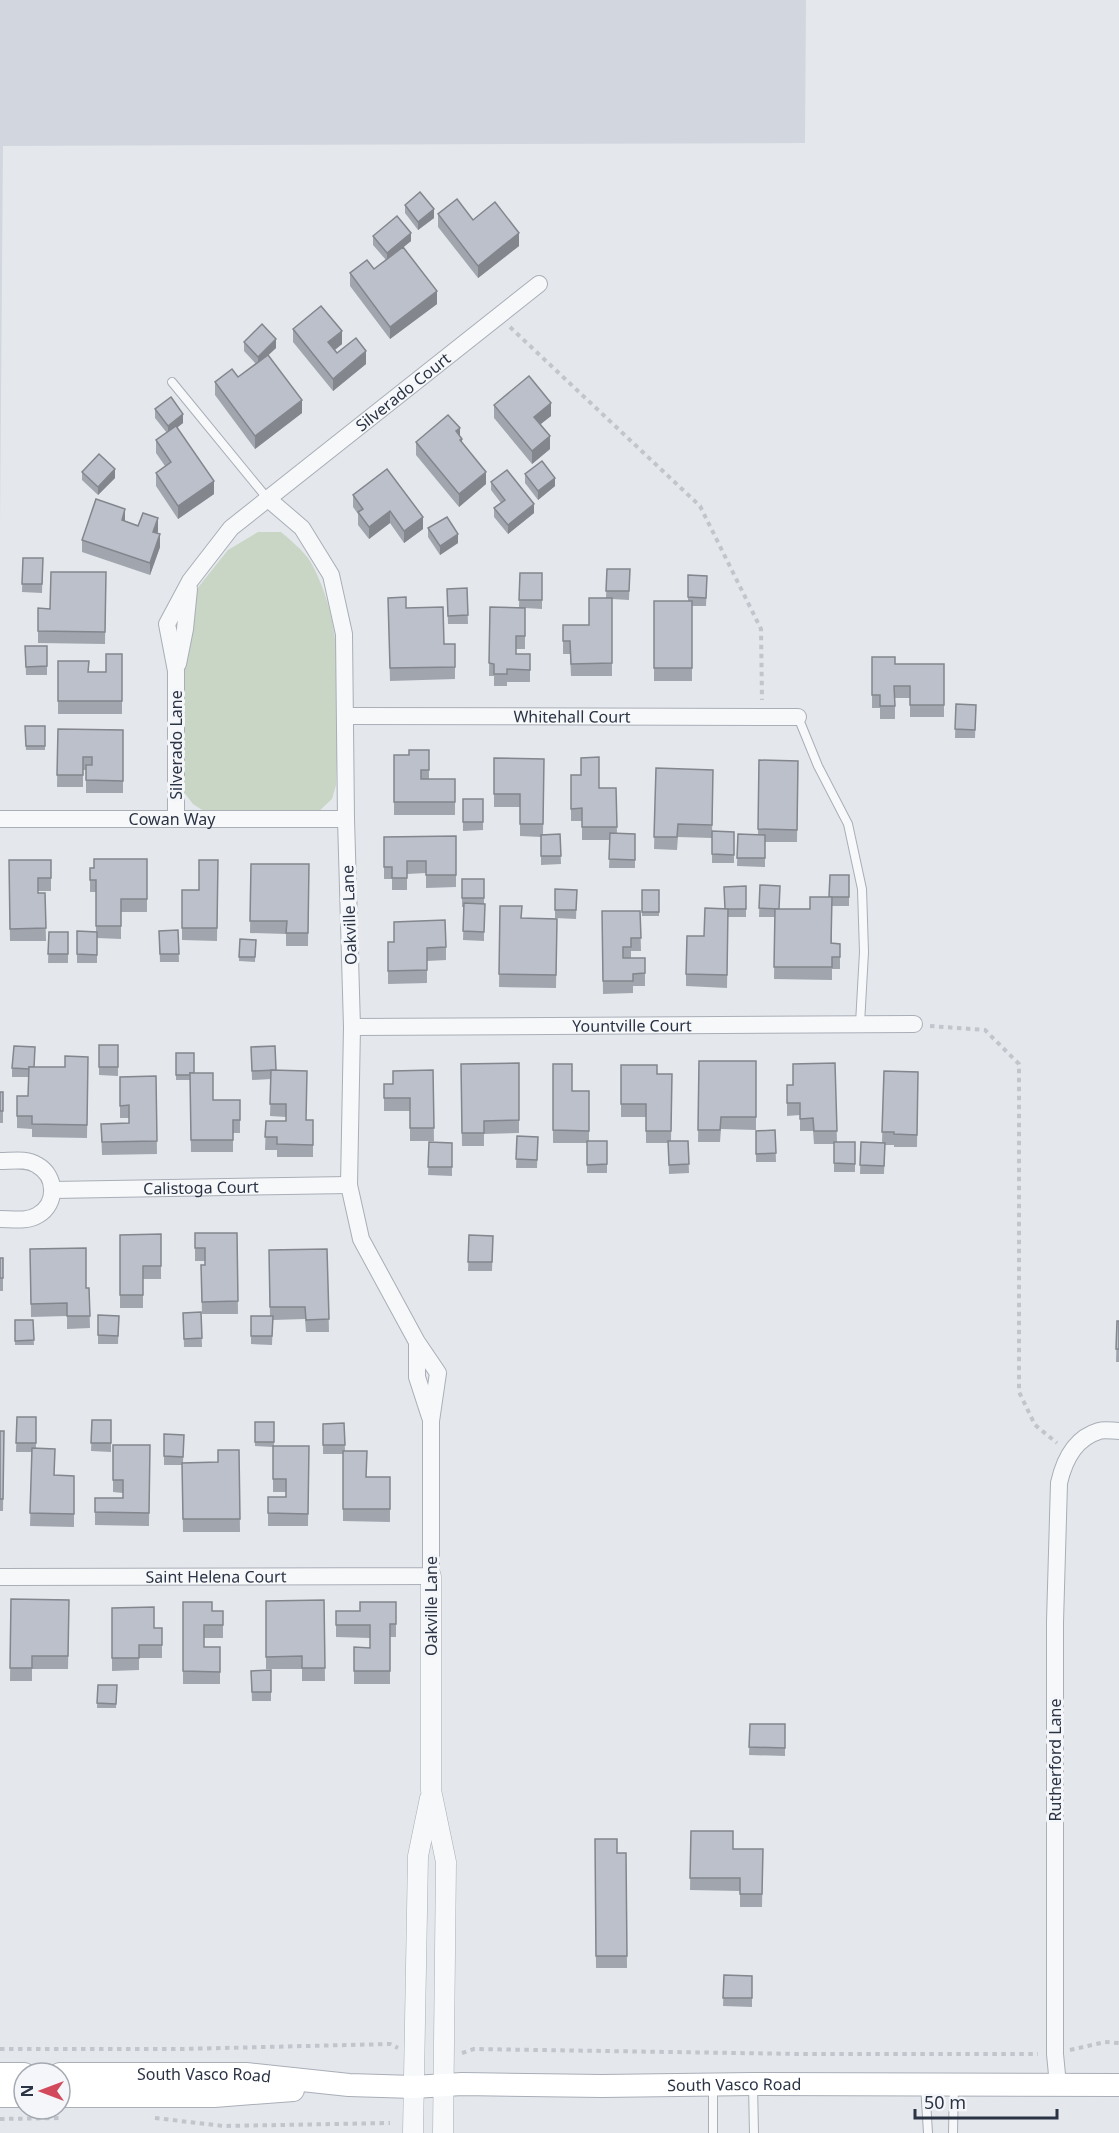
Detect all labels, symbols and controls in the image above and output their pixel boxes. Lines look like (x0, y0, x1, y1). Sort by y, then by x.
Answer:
street label: Silverado Court (351, 347, 455, 436)
street label: Silverado Lane (165, 690, 187, 800)
street label: Whitehall Court (513, 705, 631, 728)
street label: Cowan Way (129, 808, 216, 830)
street label: Oakville Lane (336, 865, 362, 965)
street label: Yountville Court (572, 1014, 692, 1037)
street label: Calistoga Court (143, 1176, 259, 1199)
street label: Oakville Lane (420, 1556, 442, 1656)
street label: Saint Helena Court (145, 1565, 287, 1588)
street label: Rutherford Lane (1044, 1699, 1066, 1821)
north arrow (12, 2061, 72, 2121)
street label: South Vasco Road (137, 2063, 272, 2088)
street label: South Vasco Road (667, 2073, 801, 2096)
scale bar (915, 2082, 1058, 2120)
text: N (16, 2084, 38, 2098)
text: 50 m (924, 2090, 966, 2114)

